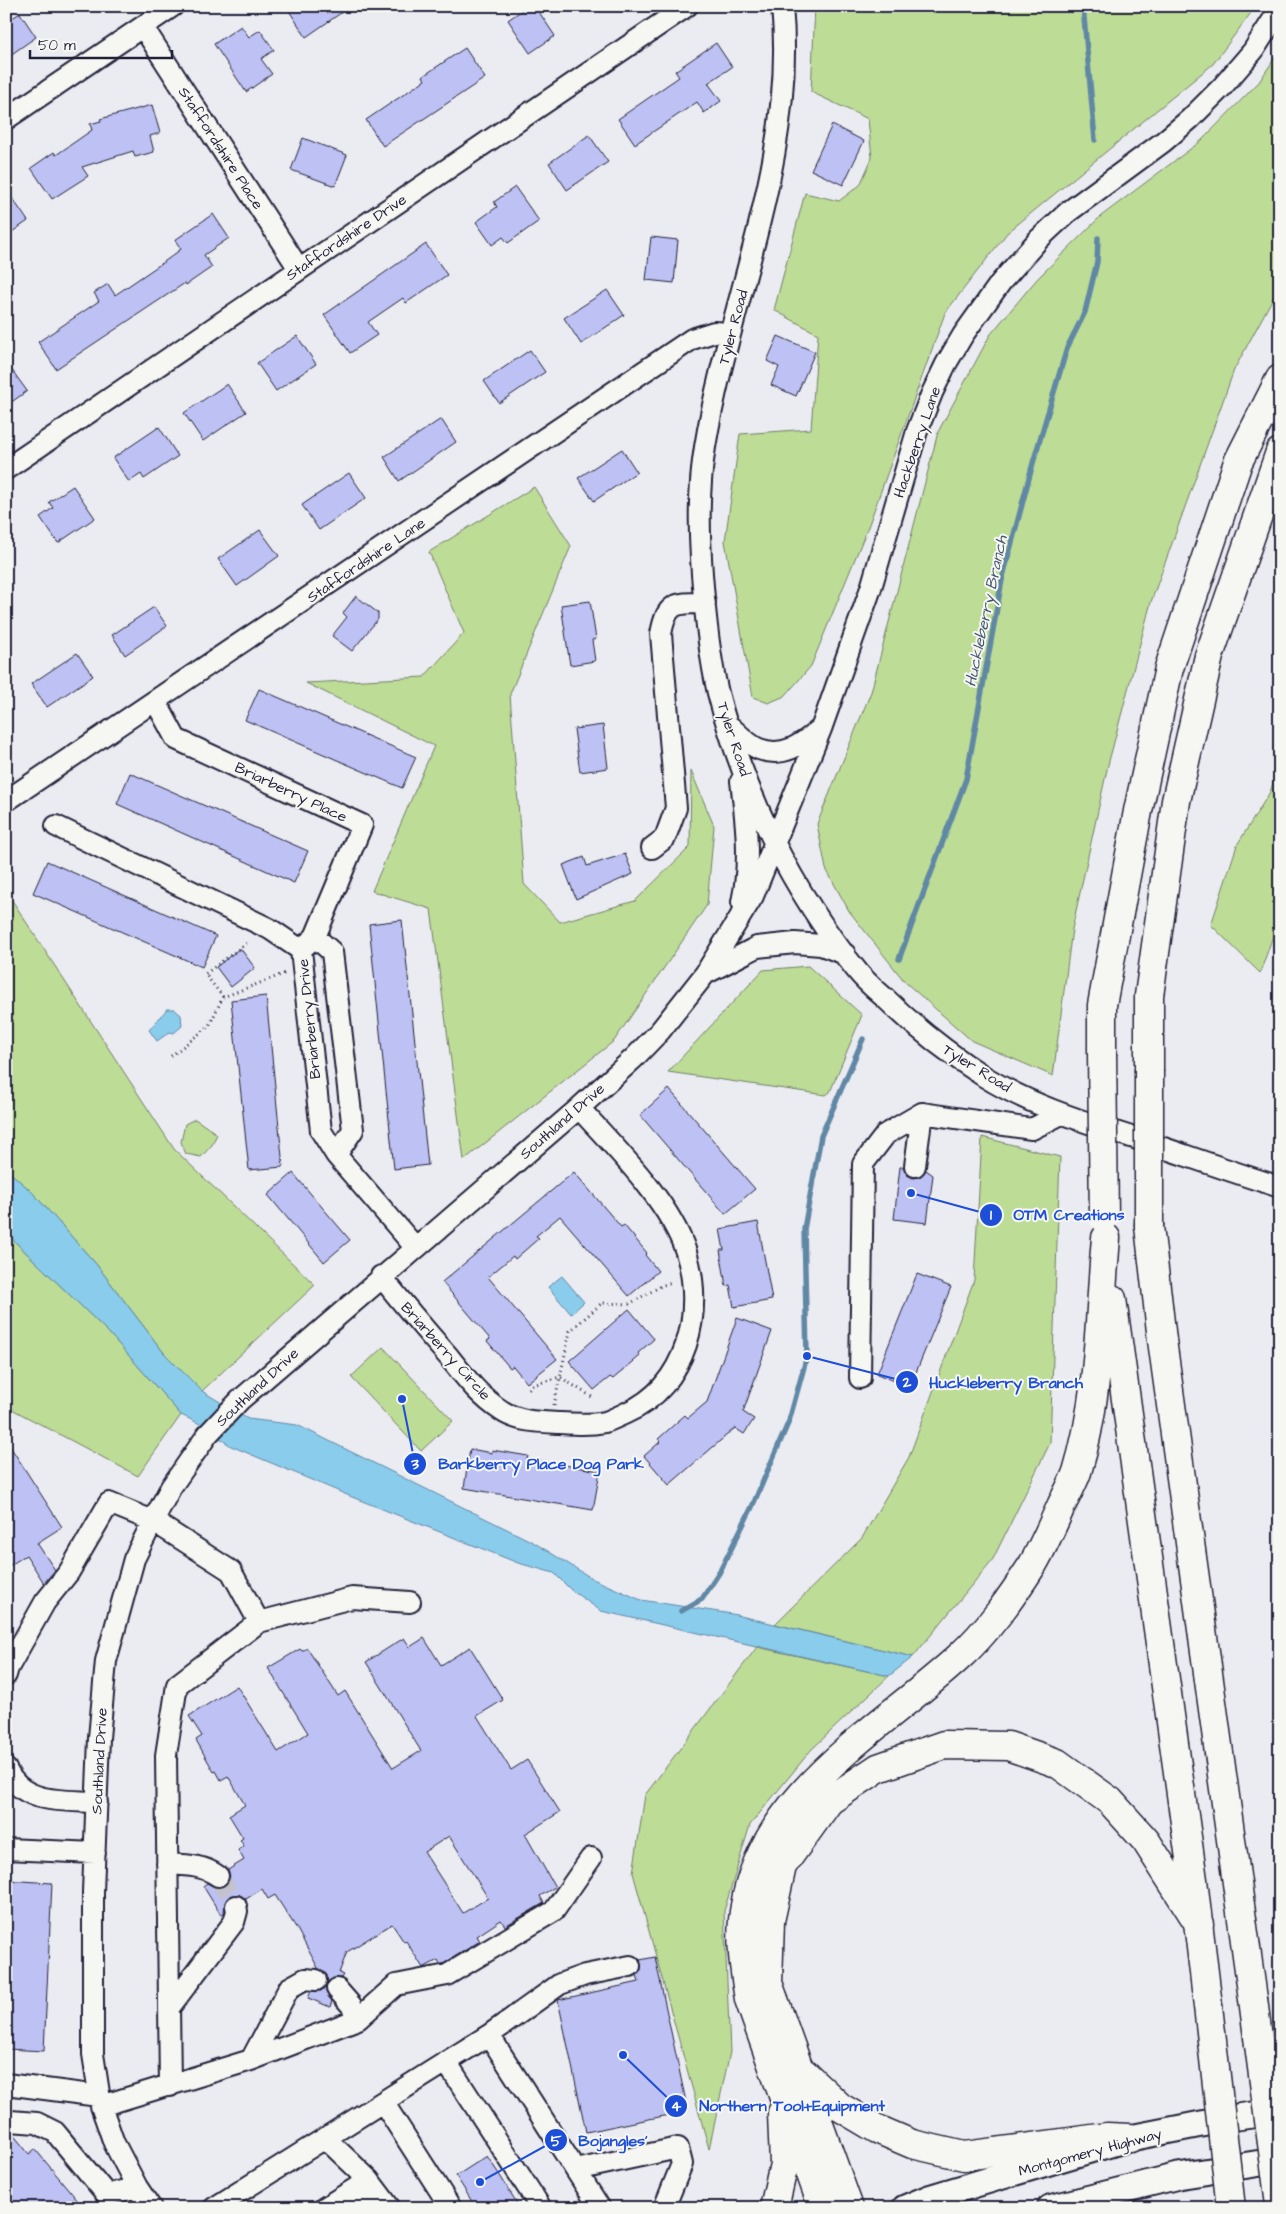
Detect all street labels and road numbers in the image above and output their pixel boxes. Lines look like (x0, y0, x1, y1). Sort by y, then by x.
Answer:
street label: Staffordshire Place (173, 83, 268, 214)
street label: Staffordshire Drive (282, 189, 411, 286)
street label: Tyler Road (713, 287, 755, 367)
street label: Hackberry Lane (889, 384, 947, 501)
street label: Staffordshire Lane (303, 513, 430, 608)
street label: Tyler Road (711, 699, 755, 780)
street label: Briarberry Place (231, 757, 350, 829)
street label: Briarberry Drive (293, 958, 327, 1080)
street label: Tyler Road (938, 1039, 1015, 1099)
street label: Southland Drive (515, 1079, 609, 1164)
street label: Briarberry Circle (395, 1298, 495, 1406)
street label: Southland Drive (211, 1343, 303, 1431)
street label: Southland Drive (86, 1707, 113, 1815)
street label: Montgomery Highway (1016, 2123, 1164, 2183)

